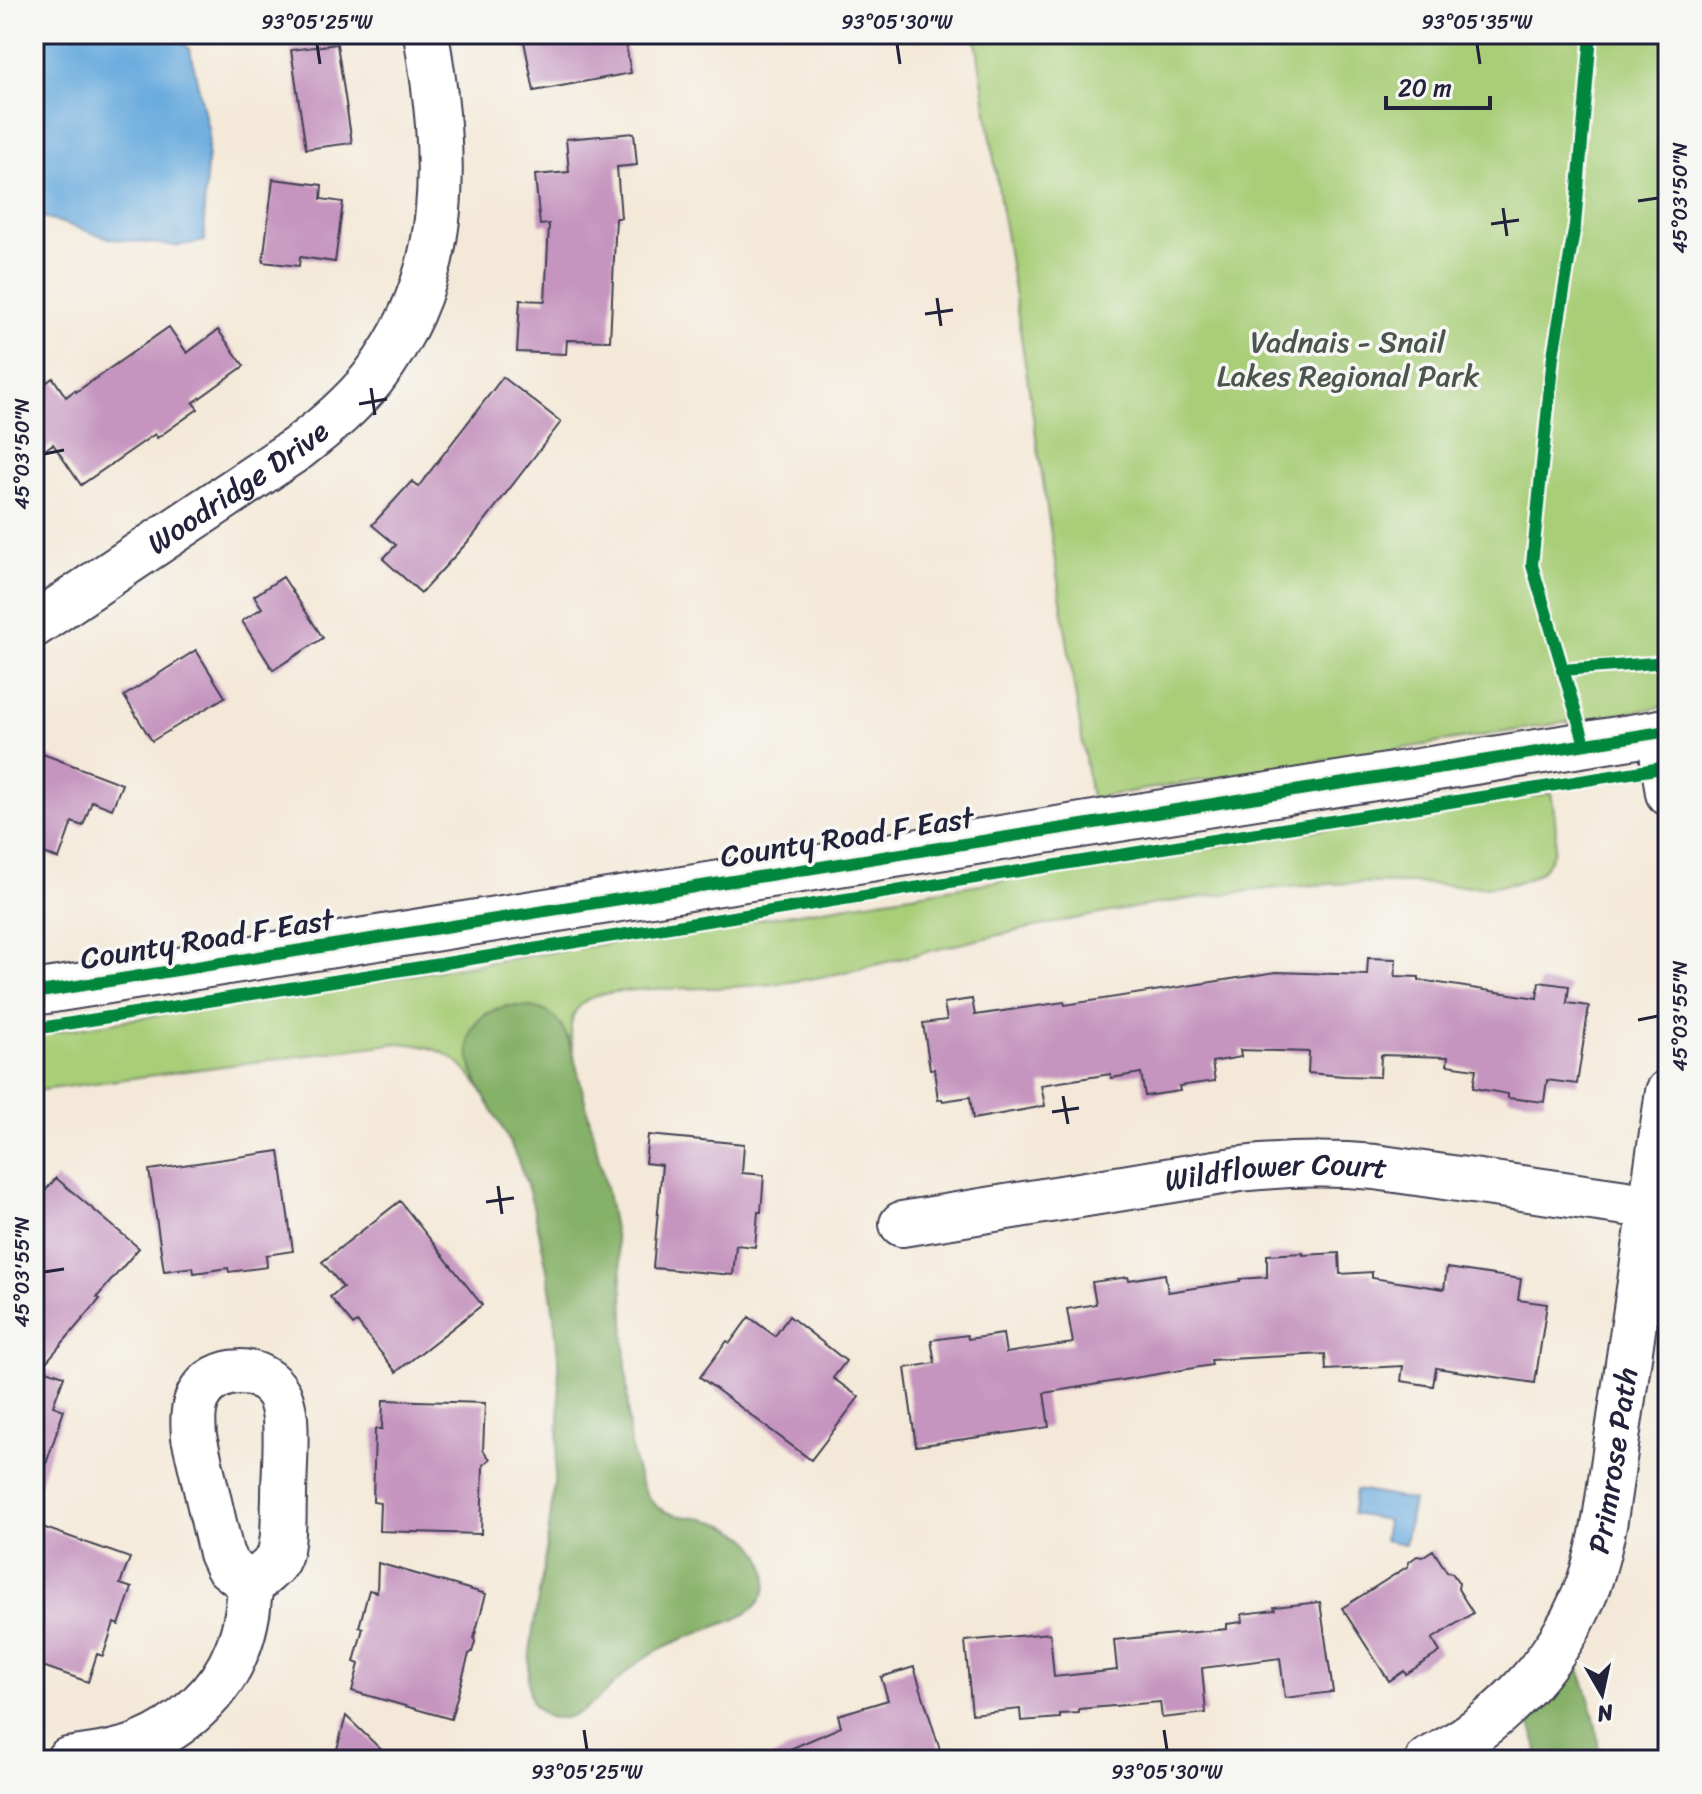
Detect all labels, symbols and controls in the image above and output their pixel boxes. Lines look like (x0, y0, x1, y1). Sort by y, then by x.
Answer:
text: 93°05'25"W (261, 5, 373, 40)
text: 93°05'30"W (841, 5, 953, 40)
text: 93°05'35"W (1421, 5, 1533, 40)
scale bar (1386, 60, 1490, 110)
text: 20 m (1398, 67, 1452, 109)
text: 45°03'50"N (1663, 142, 1698, 254)
park label: Vadnais - Snail Lakes Regional Park (1217, 315, 1480, 403)
text: 45°03'50"N (5, 398, 40, 510)
street label: Woodridge Drive (136, 406, 341, 569)
street label: County Road F East (716, 790, 980, 884)
street label: County Road F East (76, 892, 340, 986)
text: 45°03'55"N (1663, 960, 1698, 1071)
street label: Wildflower Court (1160, 1138, 1391, 1208)
text: 45°03'55"N (5, 1216, 40, 1327)
street label: Primrose Path (1572, 1364, 1654, 1559)
north arrow (1562, 1654, 1642, 1734)
text: N (1594, 1693, 1617, 1734)
text: 93°05'25"W (531, 1755, 643, 1790)
text: 93°05'30"W (1111, 1755, 1223, 1790)

